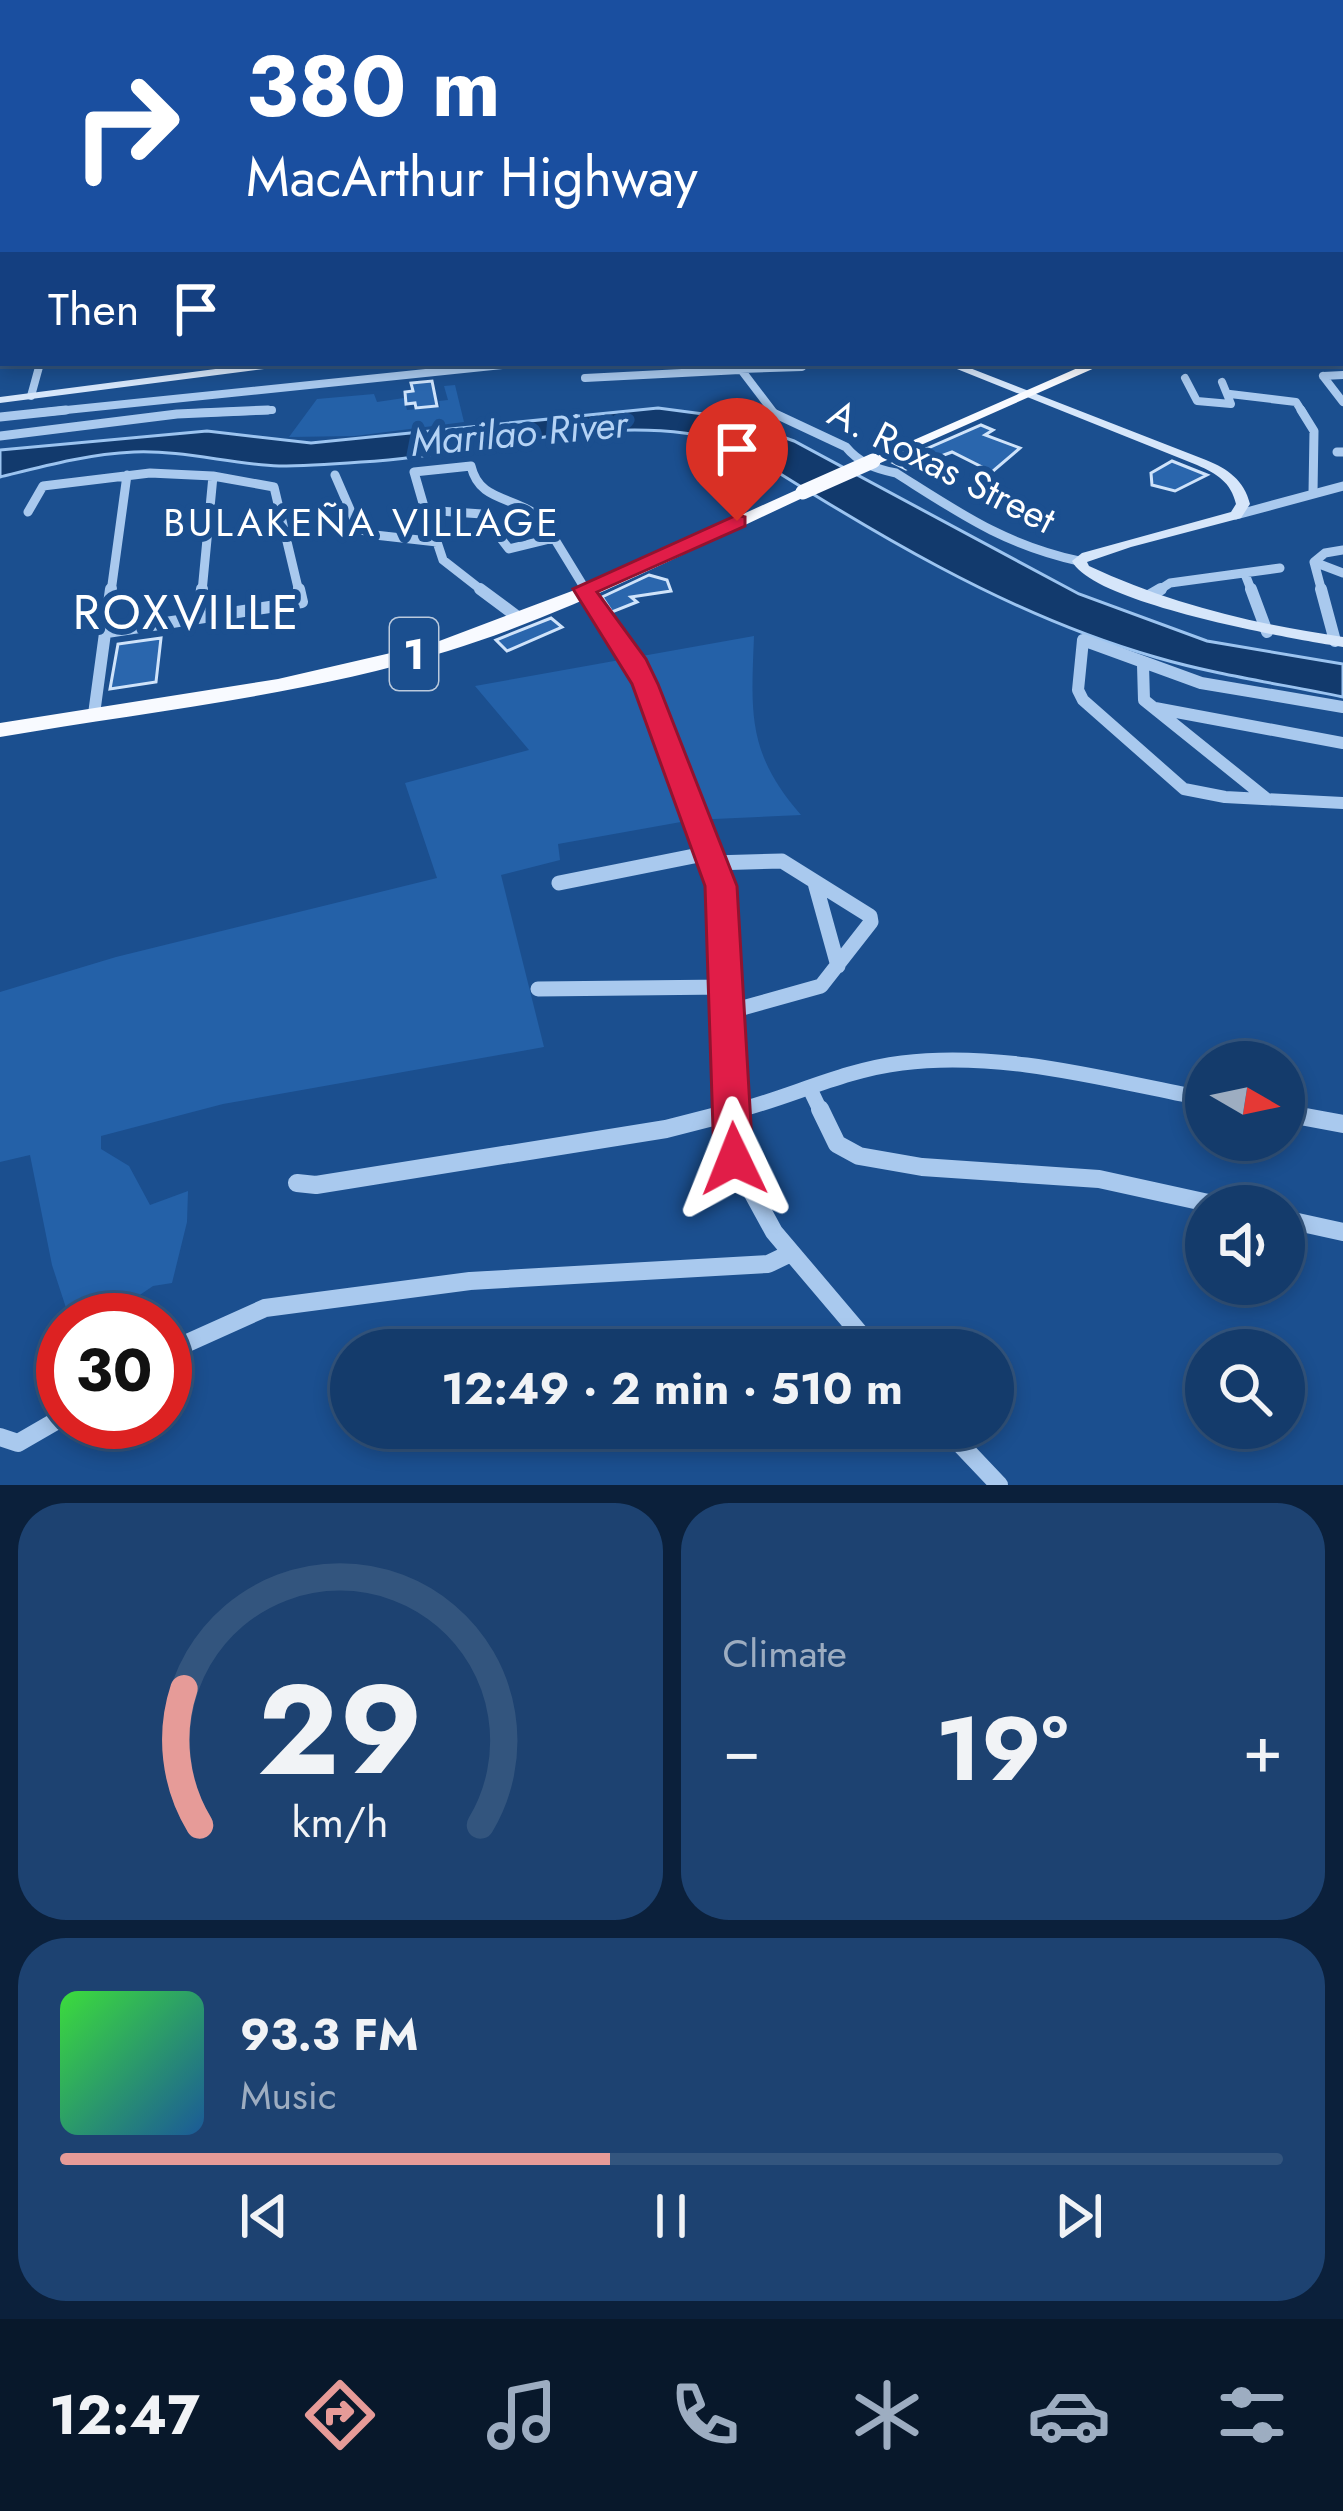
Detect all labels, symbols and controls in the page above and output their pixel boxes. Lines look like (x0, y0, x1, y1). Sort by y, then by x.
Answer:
text: 380 m (246, 26, 501, 148)
icon: right (48, 48, 204, 204)
text: MacArthur Highway (246, 138, 698, 216)
icon: arrive (163, 276, 229, 342)
text: Then (48, 277, 139, 342)
street label: A. Roxas Street (818, 384, 1066, 548)
water label: Marilao River (408, 395, 632, 471)
pin (686, 398, 788, 521)
icon: arrive (704, 416, 770, 482)
district label: BULAKEÑA VILLAGE (163, 494, 561, 551)
district label: ROXVILLE (73, 578, 301, 647)
road number: 1 (390, 618, 438, 690)
north arrow (1185, 1041, 1305, 1161)
map controls (1185, 1041, 1305, 1449)
position arrow (671, 1096, 797, 1222)
button: sound (1185, 1185, 1305, 1305)
speed limit sign: 30 (36, 1293, 192, 1449)
button: search (1185, 1329, 1305, 1449)
text: 12:49 · 2 min · 510 m (441, 1356, 903, 1421)
text: Climate (723, 1625, 847, 1682)
text: 29 (258, 1640, 423, 1821)
text: 19° (936, 1684, 1068, 1814)
text: − (723, 1701, 761, 1797)
text: + (1242, 1701, 1283, 1797)
text: km/h (292, 1790, 389, 1852)
text: 93.3 FM (240, 2002, 418, 2067)
text: Music (240, 2067, 337, 2124)
icon: previous (231, 2183, 297, 2249)
icon: pause (638, 2183, 704, 2249)
icon: next (1046, 2183, 1112, 2249)
icon: directions (298, 2373, 382, 2457)
icon: music (480, 2373, 564, 2457)
icon: phone (663, 2373, 747, 2457)
icon: climate (845, 2373, 929, 2457)
icon: car (1027, 2373, 1111, 2457)
icon: filters (1210, 2373, 1294, 2457)
text: 12:47 (49, 2376, 200, 2454)

